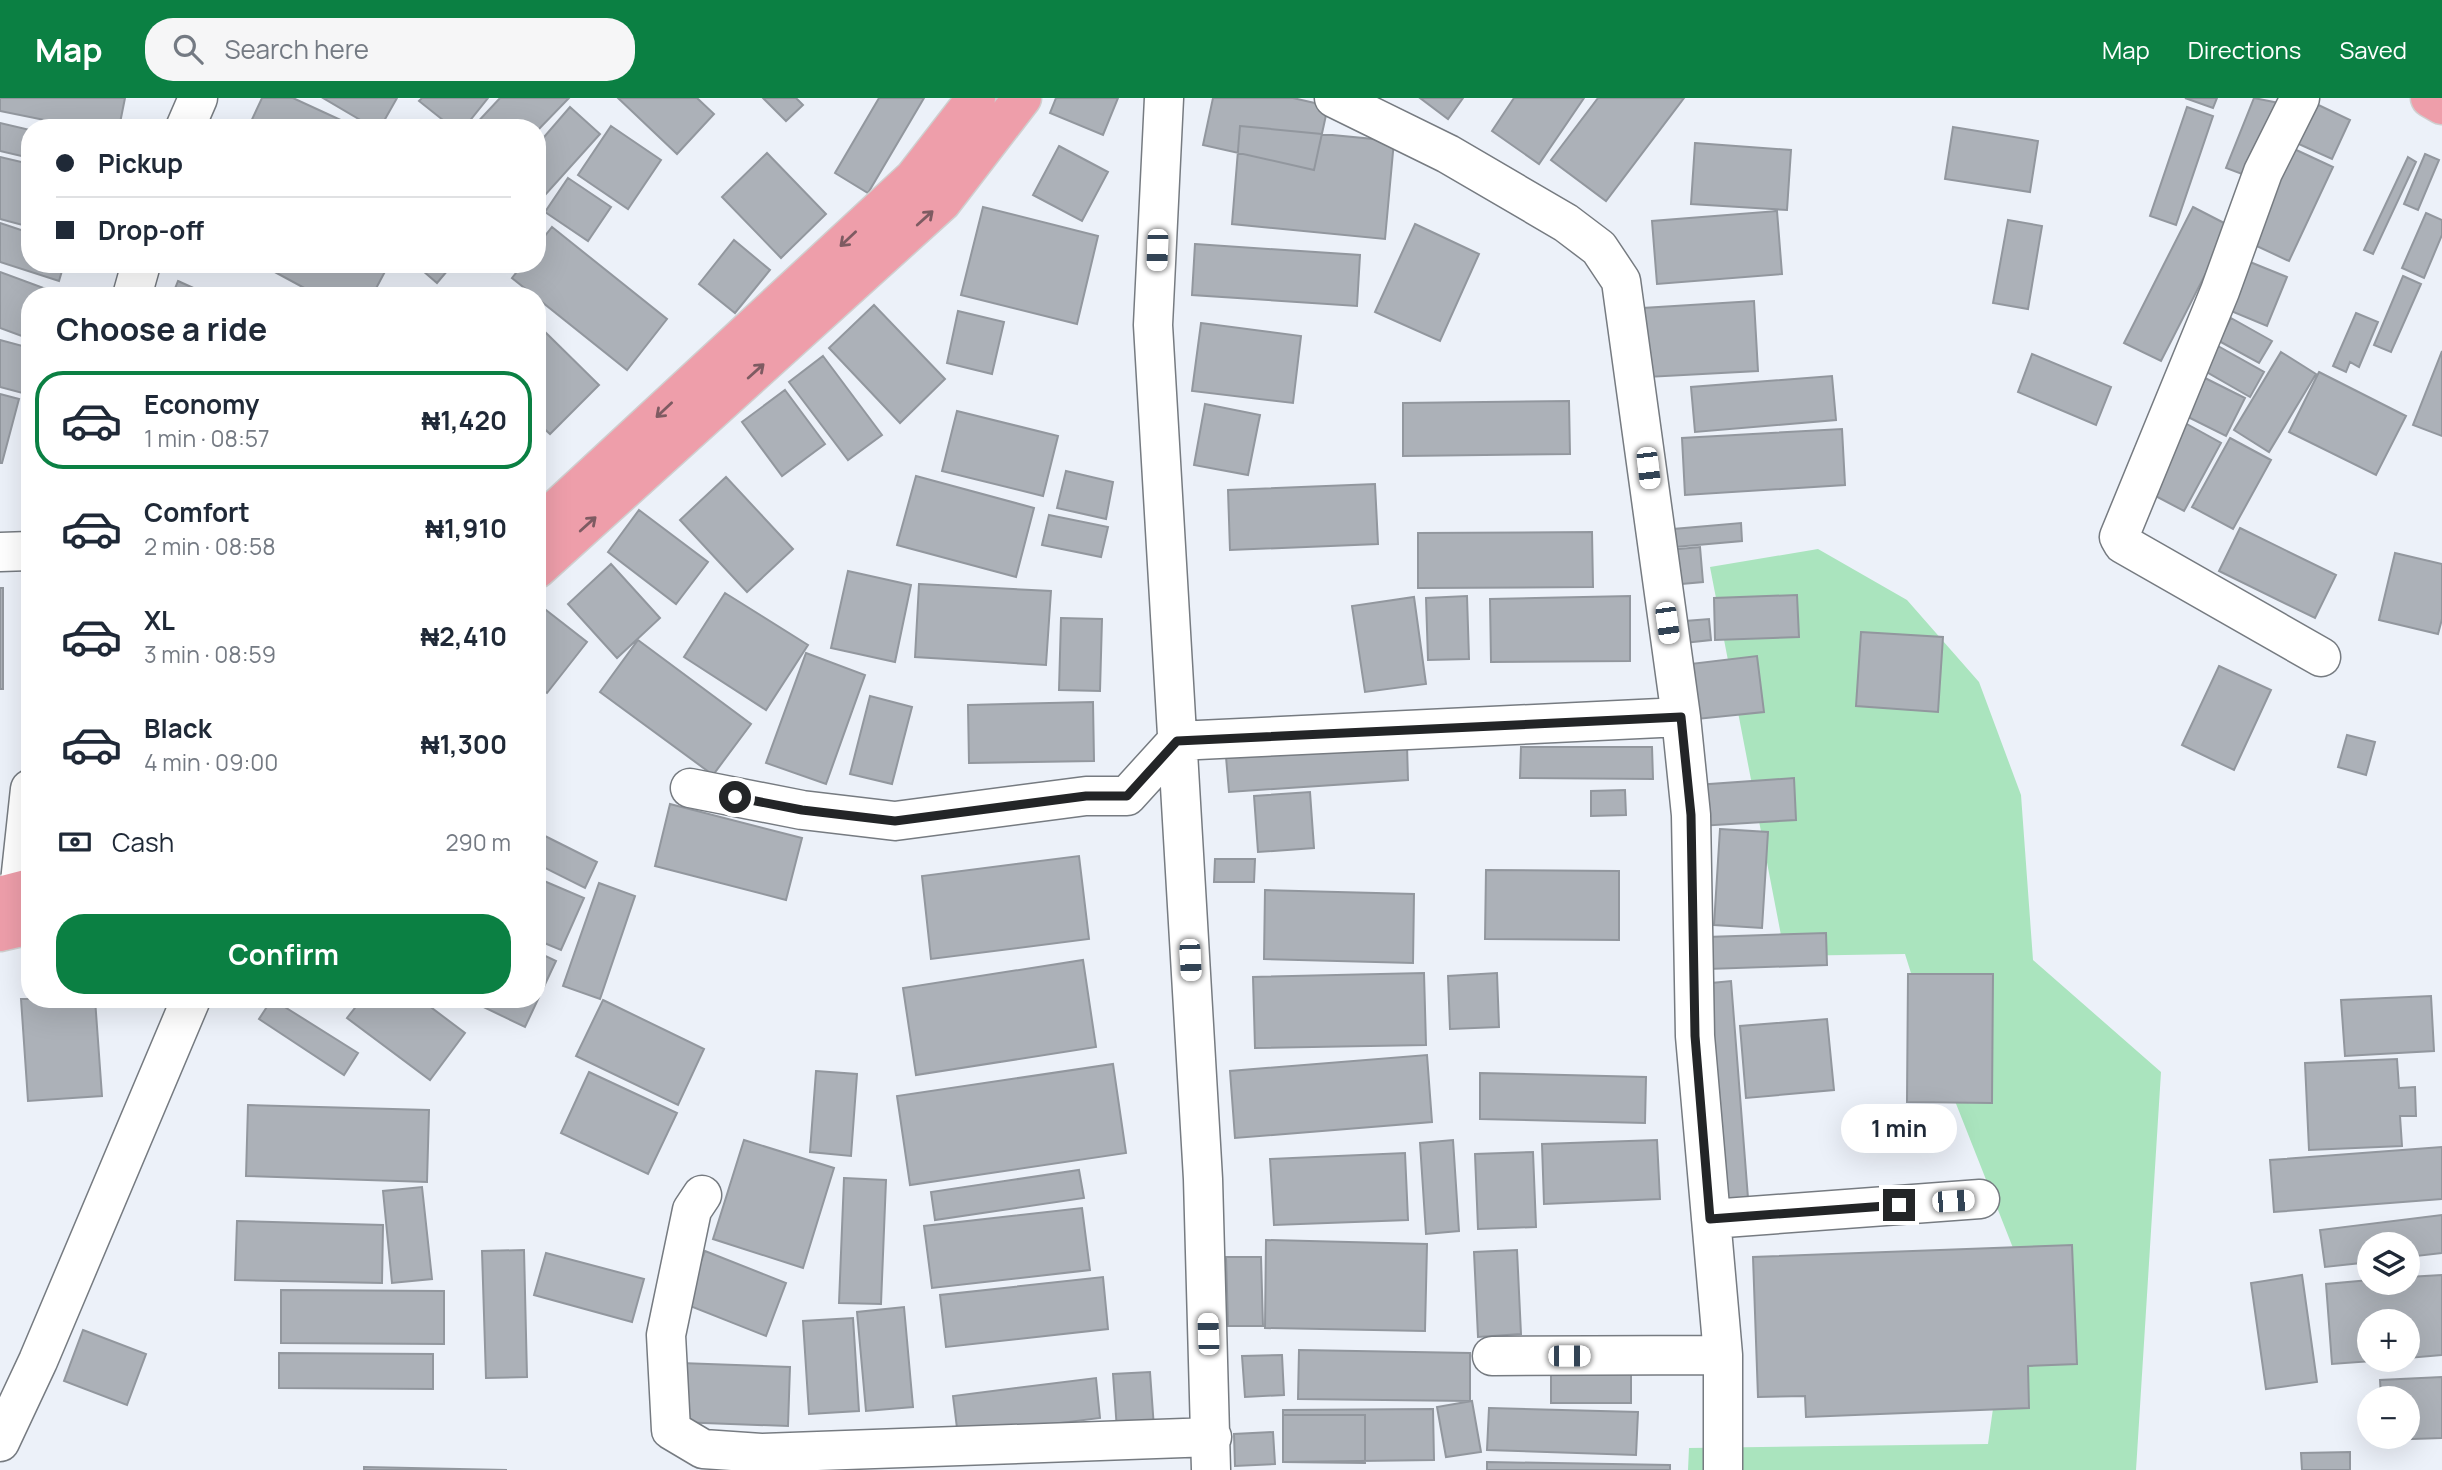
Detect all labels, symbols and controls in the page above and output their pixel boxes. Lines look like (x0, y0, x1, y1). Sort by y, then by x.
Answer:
search box (145, 18, 635, 81)
text: Map (35, 27, 103, 72)
icon: search (169, 30, 207, 68)
text: Search here (225, 31, 369, 67)
text: Map (2102, 33, 2150, 66)
text: Directions (2188, 33, 2301, 66)
text: Saved (2339, 33, 2407, 66)
text: Pickup (98, 145, 183, 181)
one-way arrow (916, 209, 933, 226)
text: Drop-off (98, 212, 204, 248)
car (1146, 229, 1169, 271)
one-way arrow (840, 230, 857, 247)
text: Choose a ride (56, 307, 267, 351)
one-way arrow (747, 362, 764, 379)
text: Economy (144, 386, 259, 422)
icon: car (60, 389, 123, 452)
text: ₦1,420 (422, 402, 507, 438)
one-way arrow (655, 402, 673, 418)
text: 1 min · 08:57 (144, 422, 270, 454)
car (1636, 446, 1661, 490)
text: Comfort (144, 494, 250, 530)
icon: car (60, 497, 123, 560)
text: ₦1,910 (425, 510, 507, 546)
one-way arrow (579, 515, 596, 532)
text: 2 min · 08:58 (144, 530, 276, 562)
car (1654, 601, 1681, 645)
text: XL (144, 602, 175, 638)
icon: car (60, 605, 123, 668)
text: ₦2,410 (421, 618, 507, 654)
text: 3 min · 08:59 (144, 638, 276, 670)
text: Black (144, 710, 212, 746)
icon: car (60, 713, 123, 776)
text: ₦1,300 (421, 726, 507, 762)
text: 4 min · 09:00 (144, 746, 278, 778)
route start (719, 781, 751, 813)
icon: cash (56, 823, 94, 861)
text: Cash (112, 824, 174, 860)
text: 290 m (445, 826, 511, 858)
button: Confirm (56, 914, 511, 994)
car (1179, 938, 1202, 982)
callout: 1 min (1841, 1104, 1957, 1152)
text: 1 min (1871, 1112, 1927, 1144)
route end (1883, 1189, 1915, 1221)
car (1932, 1189, 1975, 1213)
map controls (2357, 1232, 2420, 1449)
button: layers (2357, 1232, 2420, 1295)
button: + (2357, 1309, 2420, 1372)
car (1197, 1313, 1220, 1355)
car (1549, 1346, 1591, 1367)
button: − (2357, 1386, 2420, 1449)

